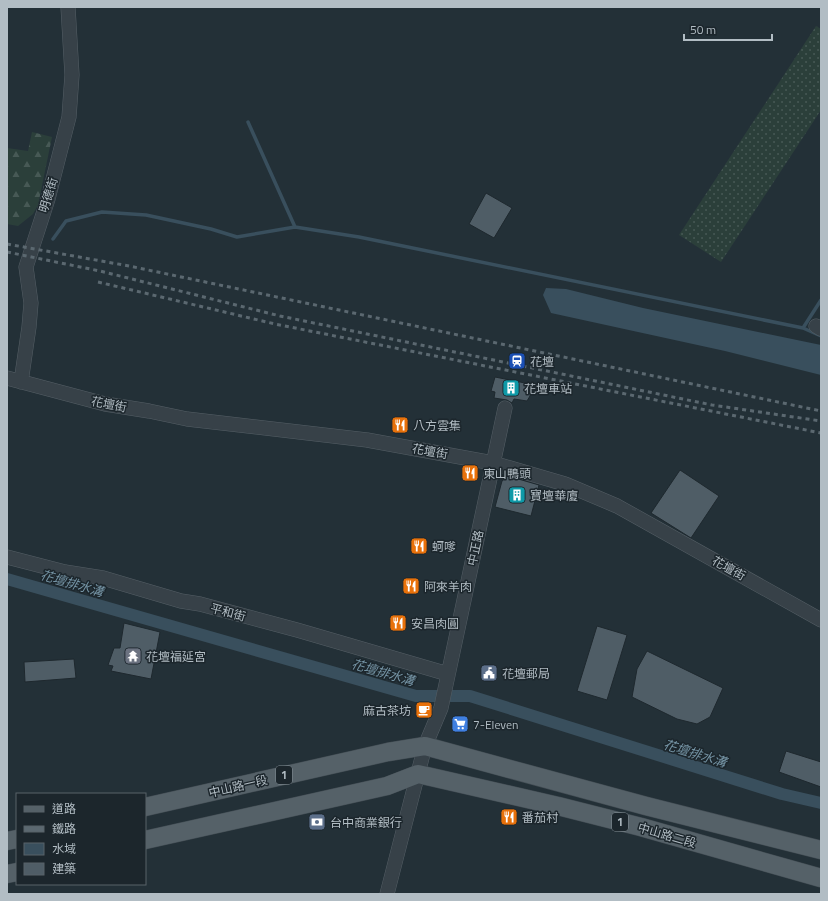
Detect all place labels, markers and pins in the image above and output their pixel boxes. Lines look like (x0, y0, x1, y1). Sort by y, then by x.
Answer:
station icon: 花壇 (507, 351, 527, 371)
place label: 花壇 (530, 352, 554, 371)
building icon: 花壇車站 (501, 378, 521, 398)
place label: 花壇車站 (524, 379, 572, 398)
restaurant icon: 八方雲集 (390, 415, 410, 435)
place label: 八方雲集 (413, 416, 461, 435)
restaurant icon: 東山鴨頭 (460, 463, 480, 483)
place label: 東山鴨頭 (483, 464, 531, 483)
building icon: 寶壇華廈 (507, 485, 527, 505)
place label: 寶壇華廈 (530, 486, 578, 505)
restaurant icon: 蚵嗲 (409, 536, 429, 556)
place label: 蚵嗲 (432, 537, 456, 556)
restaurant icon: 阿來羊肉 (401, 576, 421, 596)
place label: 阿來羊肉 (424, 577, 472, 596)
restaurant icon: 安昌肉圓 (388, 613, 408, 633)
place label: 安昌肉圓 (411, 614, 459, 633)
temple icon: 花壇福延宮 (123, 646, 143, 666)
place label: 花壇福延宮 (146, 647, 206, 666)
public building icon: 花壇郵局 (479, 663, 499, 683)
place label: 花壇郵局 (502, 664, 550, 683)
cafe icon: 麻古茶坊 (414, 700, 434, 720)
place label: 麻古茶坊 (363, 701, 411, 720)
supermarket icon: 7-Eleven (450, 714, 470, 734)
place label: 7-Eleven (473, 715, 519, 734)
restaurant icon: 番茄村 (499, 807, 519, 827)
place label: 番茄村 (522, 808, 559, 827)
bank icon: 台中商業銀行 (307, 812, 327, 832)
place label: 台中商業銀行 (330, 813, 402, 832)

